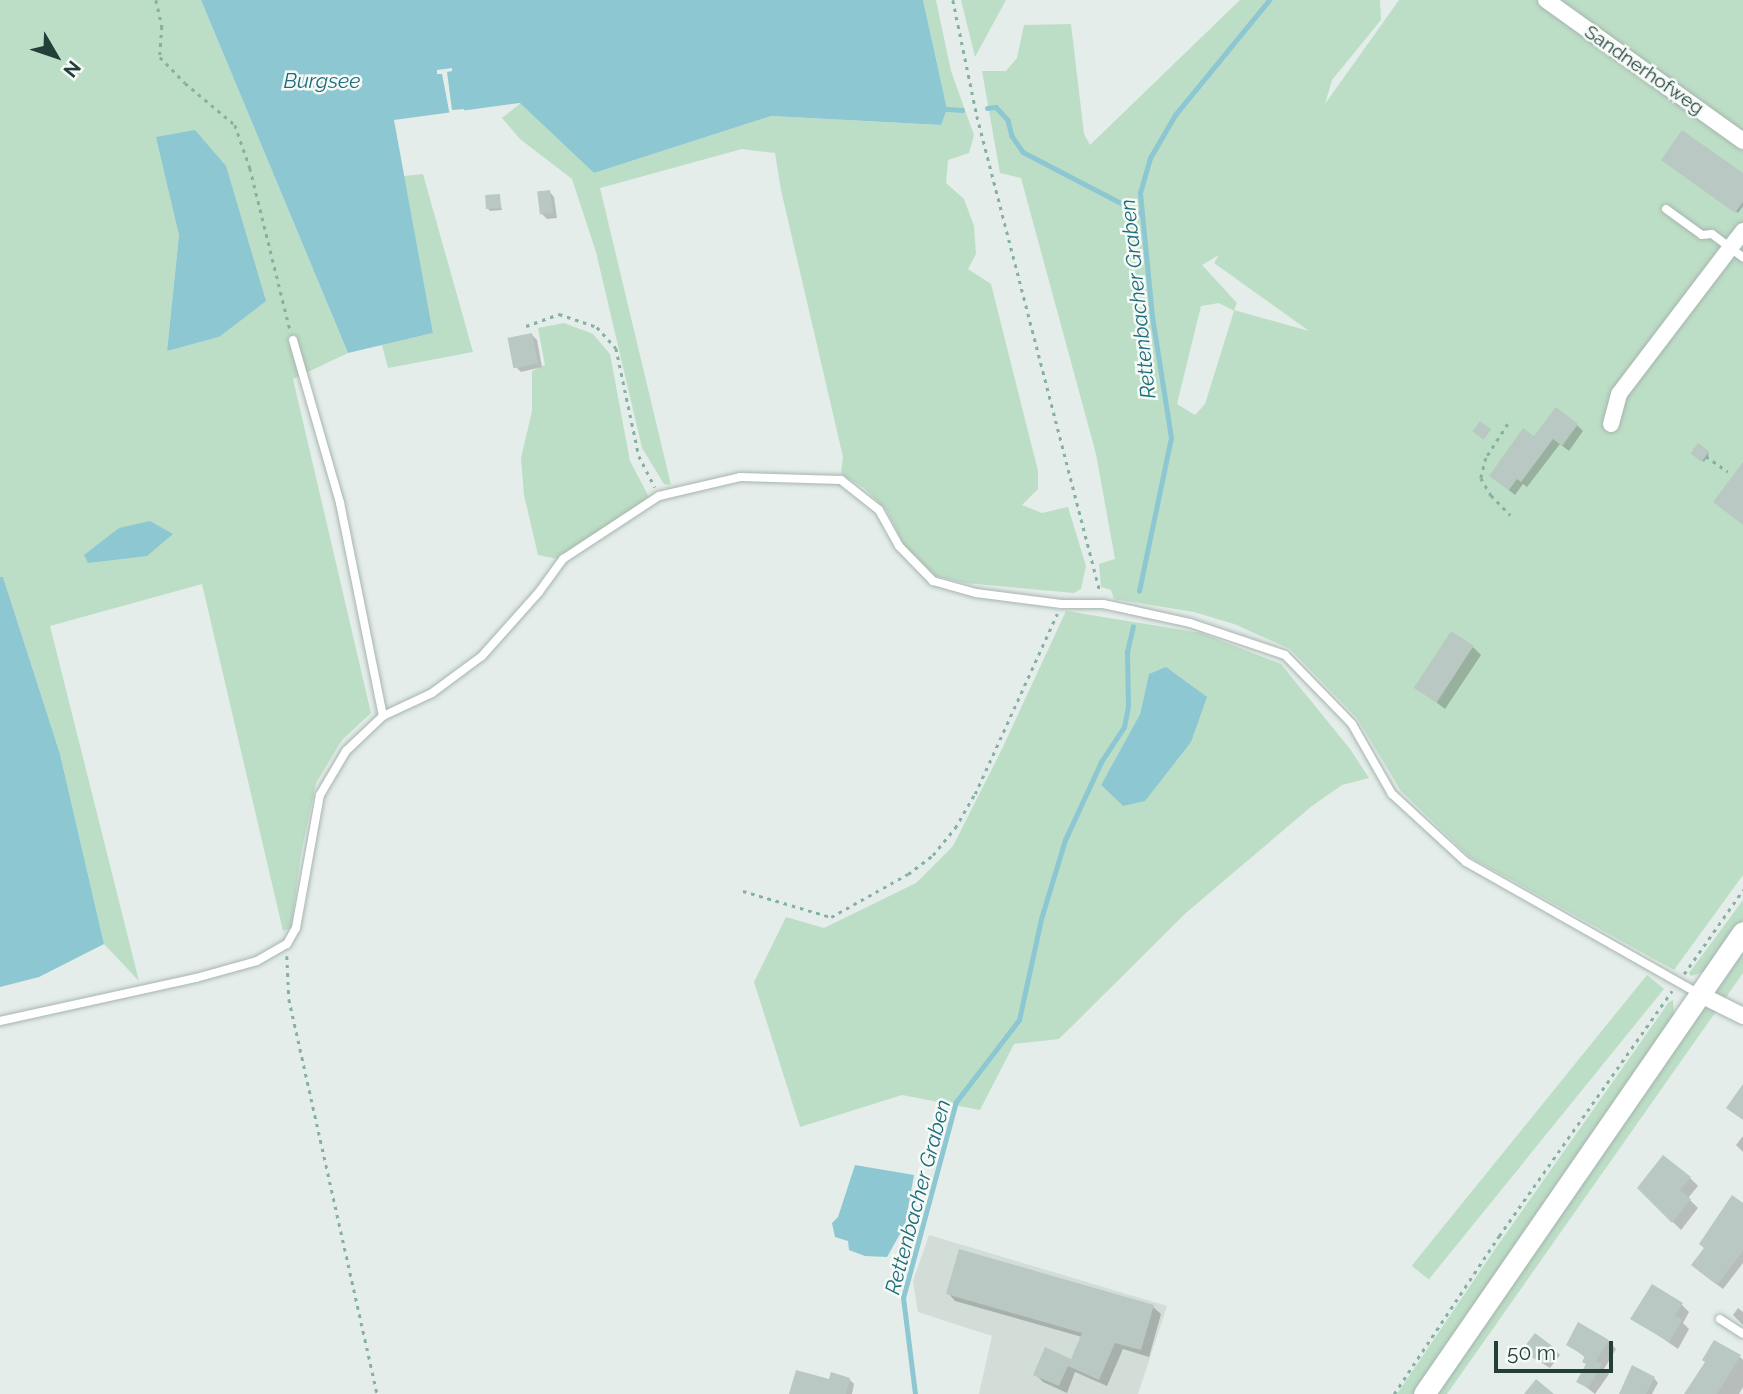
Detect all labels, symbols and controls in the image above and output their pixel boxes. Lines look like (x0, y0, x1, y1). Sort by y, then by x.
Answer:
street label: Sandnerhofweg (1580, 20, 1708, 120)
north arrow (21, 21, 91, 91)
text: N (59, 57, 85, 82)
water label: Burgsee (283, 68, 361, 94)
water label: Rettenbacher Graben (1115, 198, 1161, 400)
water label: Rettenbacher Graben (880, 1097, 956, 1297)
scale bar (1498, 1328, 1617, 1372)
text: 50 m (1507, 1340, 1556, 1365)

